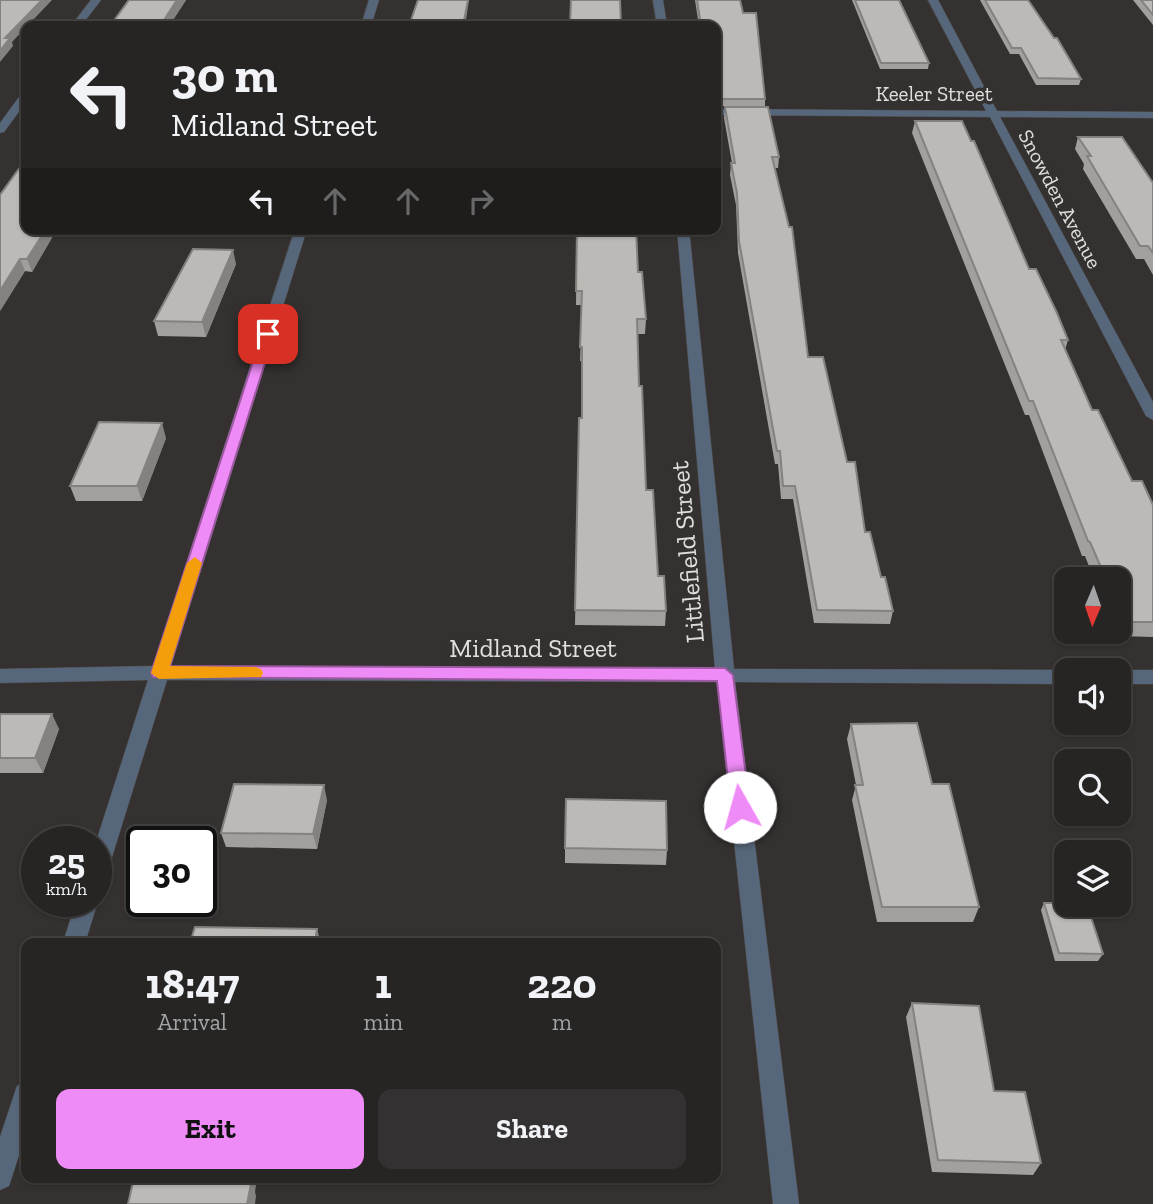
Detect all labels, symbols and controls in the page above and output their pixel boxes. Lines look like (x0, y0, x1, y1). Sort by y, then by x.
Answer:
text: 30 m (171, 46, 277, 105)
icon: left (56, 49, 147, 140)
street label: Keeler Street (876, 81, 993, 106)
text: Midland Street (171, 106, 377, 144)
street label: Snowden Avenue (1013, 125, 1108, 273)
icon: left (243, 182, 281, 220)
icon: ahead (316, 182, 354, 220)
icon: ahead (389, 182, 427, 220)
icon: right (462, 182, 500, 220)
pin (238, 304, 298, 364)
icon: arrive (249, 315, 287, 353)
street label: Littlefield Street (663, 459, 711, 644)
north arrow (1054, 567, 1130, 644)
map controls (1054, 567, 1131, 917)
street label: Midland Street (449, 632, 617, 664)
button: sound (1054, 658, 1131, 735)
button: search (1054, 749, 1131, 826)
position arrow (703, 770, 777, 844)
speed limit sign: 30 (126, 826, 217, 917)
button: layers (1054, 840, 1131, 917)
text: 25 (48, 841, 85, 883)
text: km/h (46, 878, 87, 900)
text: 18:47 (145, 958, 239, 1009)
text: 1 (375, 958, 392, 1009)
text: 220 (527, 958, 597, 1009)
text: Arrival (158, 1008, 227, 1036)
text: min (364, 1008, 403, 1036)
text: m (552, 1008, 572, 1036)
button: Exit (56, 1089, 364, 1169)
button: Share (378, 1089, 686, 1169)

